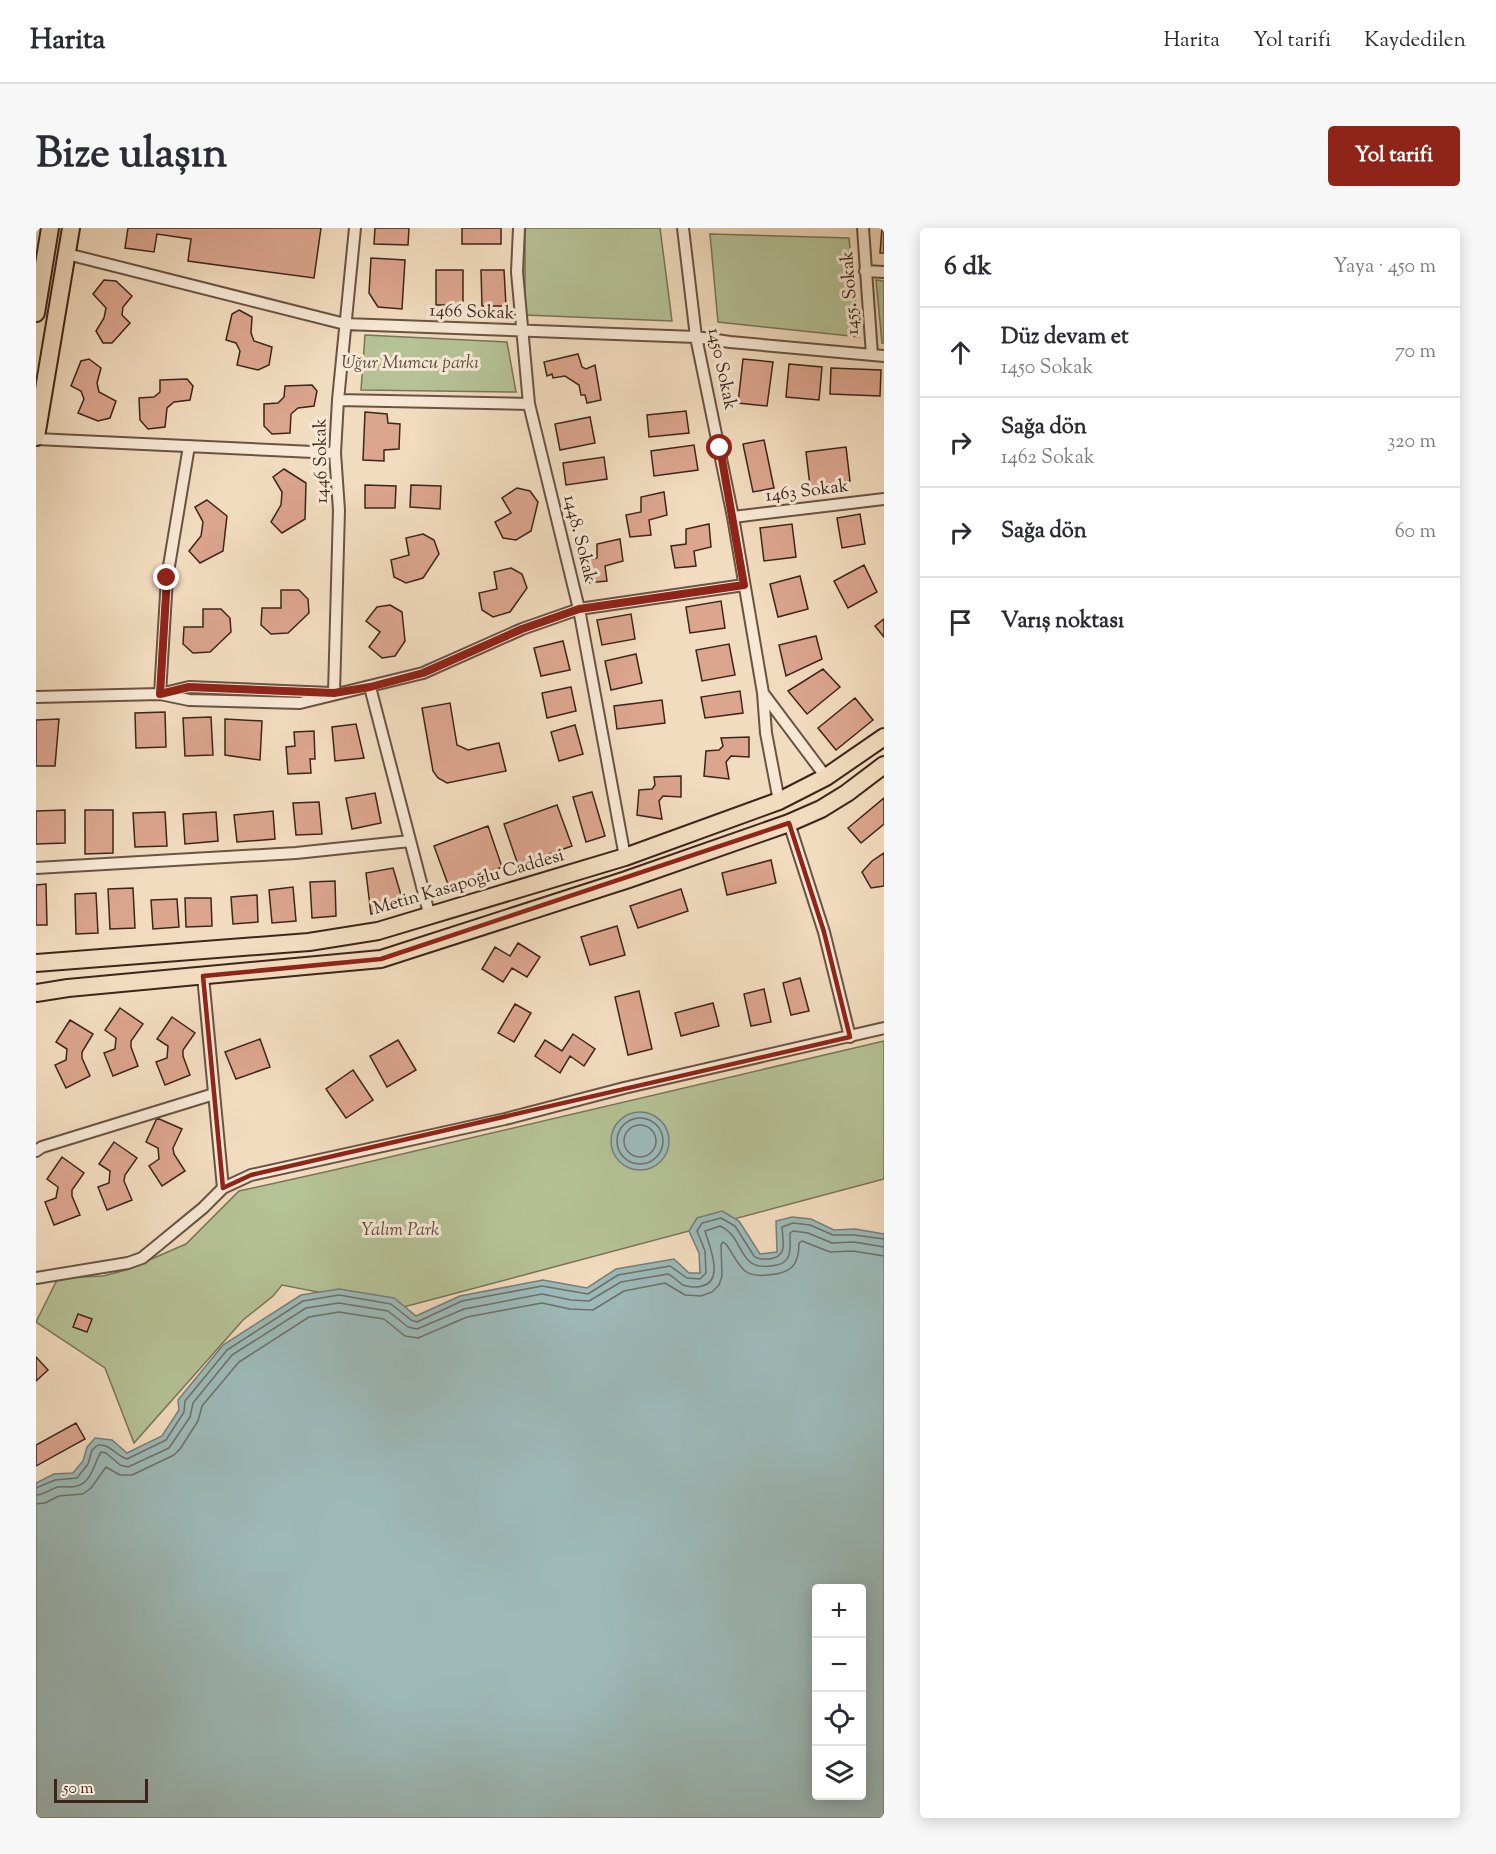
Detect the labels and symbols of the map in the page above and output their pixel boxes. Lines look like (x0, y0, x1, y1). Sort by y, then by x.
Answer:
street label: 1455. Sokak (835, 250, 867, 336)
street label: 1466 Sokak (429, 299, 515, 327)
street label: 1450 Sokak (700, 326, 742, 413)
park label: Uğur Mumcu parkı (341, 351, 479, 377)
street label: 1446 Sokak (308, 418, 336, 504)
route start (706, 434, 732, 460)
street label: 1463 Sokak (764, 474, 850, 510)
street label: 1448. Sokak (556, 492, 603, 586)
route end (153, 564, 179, 590)
street label: Metin Kasapoğlu Caddesi (371, 843, 567, 923)
park label: Yalım Park (361, 1218, 439, 1244)
scale bar (54, 1776, 148, 1804)

